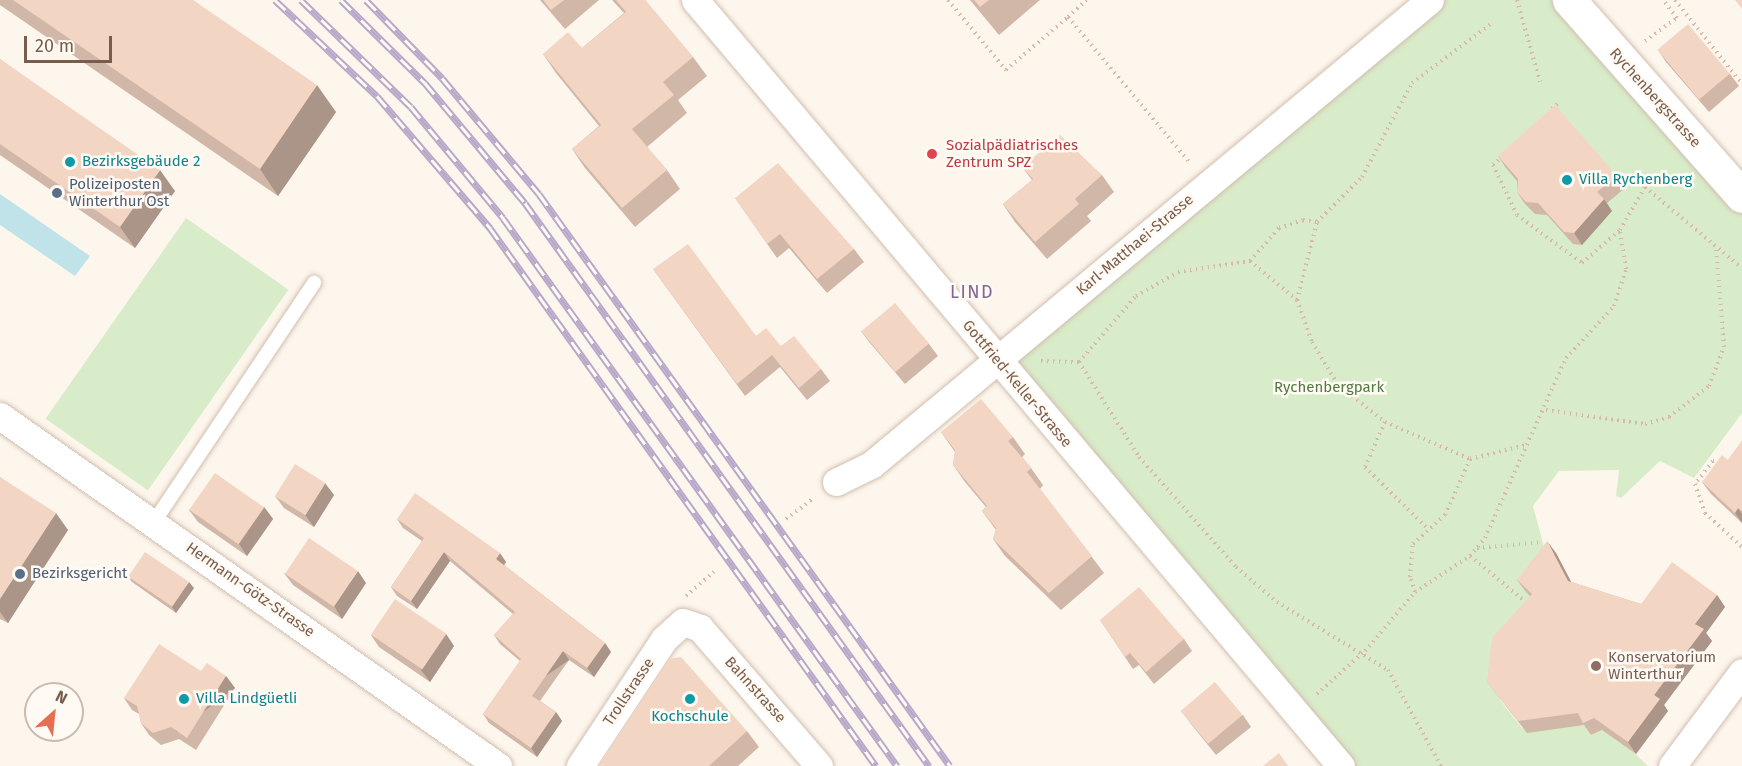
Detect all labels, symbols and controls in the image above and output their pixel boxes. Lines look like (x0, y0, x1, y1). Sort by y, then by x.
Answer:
scale bar (27, 24, 116, 62)
text: 20 m (35, 35, 74, 57)
street label: Rychenbergstrasse (1606, 45, 1704, 151)
place label: Sozialpädiatrisches Zentrum SPZ (946, 136, 1078, 171)
marker: Sozialpädiatrisches Zentrum SPZ (923, 145, 941, 163)
place label: Bezirksgebäude 2 (82, 153, 200, 171)
marker: Bezirksgebäude 2 (63, 155, 77, 169)
place label: Villa Rychenberg (1579, 171, 1692, 189)
marker: Villa Rychenberg (1560, 173, 1574, 187)
place label: Polizeiposten Winterthur Ost (69, 175, 169, 210)
marker: Polizeiposten Winterthur Ost (50, 186, 64, 200)
street label: Karl-Matthaei-Strasse (1073, 191, 1197, 299)
district label: LIND (950, 281, 994, 303)
street label: Gottfried-Keller-Strasse (958, 317, 1076, 451)
park label: Rychenbergpark (1274, 379, 1384, 397)
street label: Hermann-Götz-Strasse (182, 539, 318, 641)
place label: Bezirksgericht (32, 565, 128, 583)
marker: Bezirksgericht (13, 567, 27, 581)
place label: Konservatorium Winterthur (1608, 648, 1716, 683)
street label: Bahnstrasse (721, 653, 789, 727)
street label: Trollstrasse (600, 655, 658, 729)
marker: Konservatorium Winterthur (1589, 659, 1603, 673)
north arrow (24, 682, 84, 742)
text: N (52, 686, 71, 708)
place label: Villa Lindgüetli (196, 690, 297, 708)
marker: Villa Lindgüetli (177, 692, 191, 706)
marker: Kochschule (683, 692, 697, 706)
place label: Kochschule (651, 708, 729, 726)

